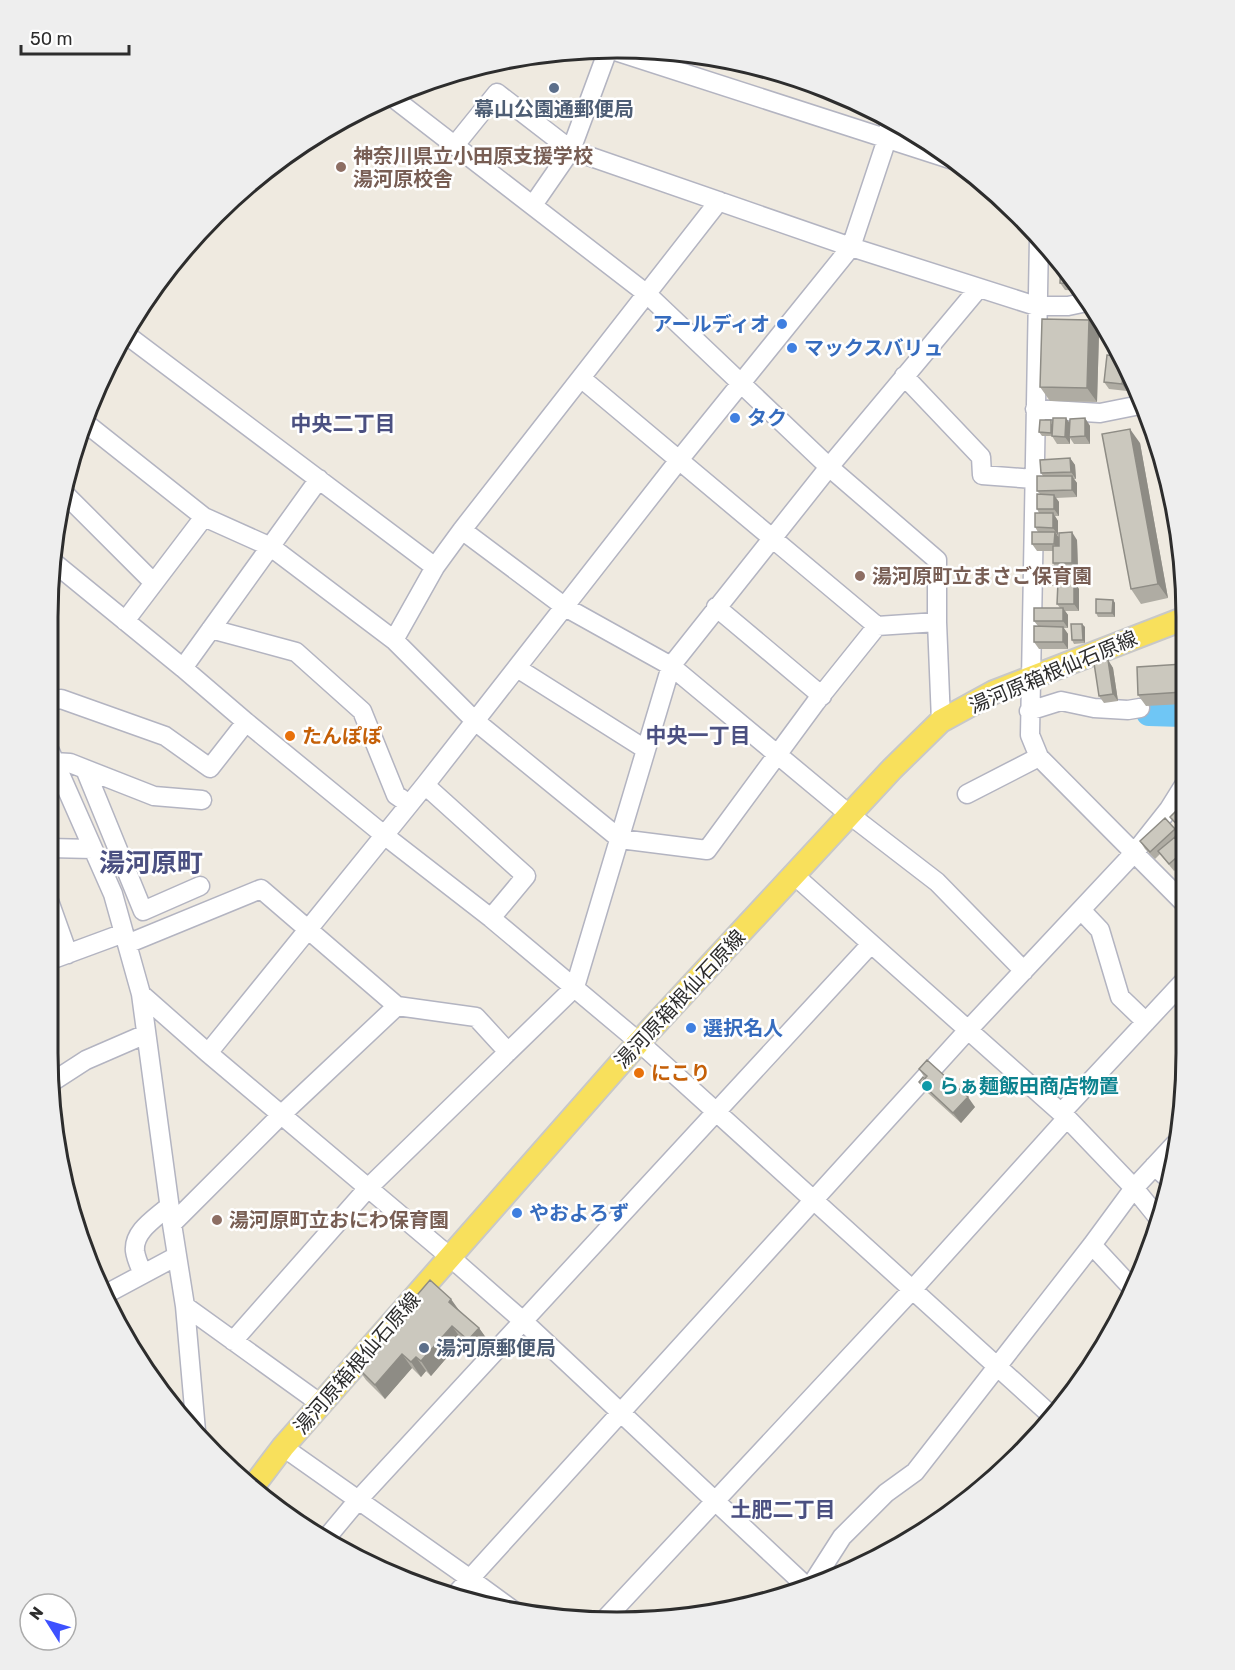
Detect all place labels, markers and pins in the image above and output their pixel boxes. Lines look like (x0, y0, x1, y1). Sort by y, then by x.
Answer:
marker: 幕山公園通郵便局 (547, 81, 561, 95)
place label: 幕山公園通郵便局 (474, 97, 634, 121)
place label: 神奈川県立小田原支援学校 湯河原校舎 (353, 144, 593, 191)
marker: 神奈川県立小田原支援学校 湯河原校舎 (334, 160, 348, 174)
place label: アールディオ (653, 312, 770, 336)
marker: アールディオ (775, 317, 789, 331)
place label: マックスバリュ (804, 336, 943, 360)
marker: マックスバリュ (785, 341, 799, 355)
place label: タク (747, 406, 787, 430)
marker: タク (728, 411, 742, 425)
place label: 湯河原町立まさご保育園 (872, 564, 1092, 588)
marker: 湯河原町立まさご保育園 (853, 569, 867, 583)
place label: たんぽぽ (302, 724, 382, 748)
marker: たんぽぽ (283, 729, 297, 743)
place label: 選択名人 (703, 1016, 783, 1040)
marker: 選択名人 (684, 1021, 698, 1035)
place label: にこり (651, 1061, 711, 1085)
marker: にこり (632, 1066, 646, 1080)
place label: らぁ麺飯田商店物置 (939, 1074, 1119, 1098)
marker: らぁ麺飯田商店物置 (920, 1079, 934, 1093)
place label: やおよろず (529, 1201, 629, 1225)
marker: やおよろず (510, 1206, 524, 1220)
place label: 湯河原町立おにわ保育園 (229, 1208, 449, 1232)
marker: 湯河原町立おにわ保育園 (210, 1213, 224, 1227)
place label: 湯河原郵便局 (436, 1336, 556, 1360)
marker: 湯河原郵便局 (417, 1341, 431, 1355)

